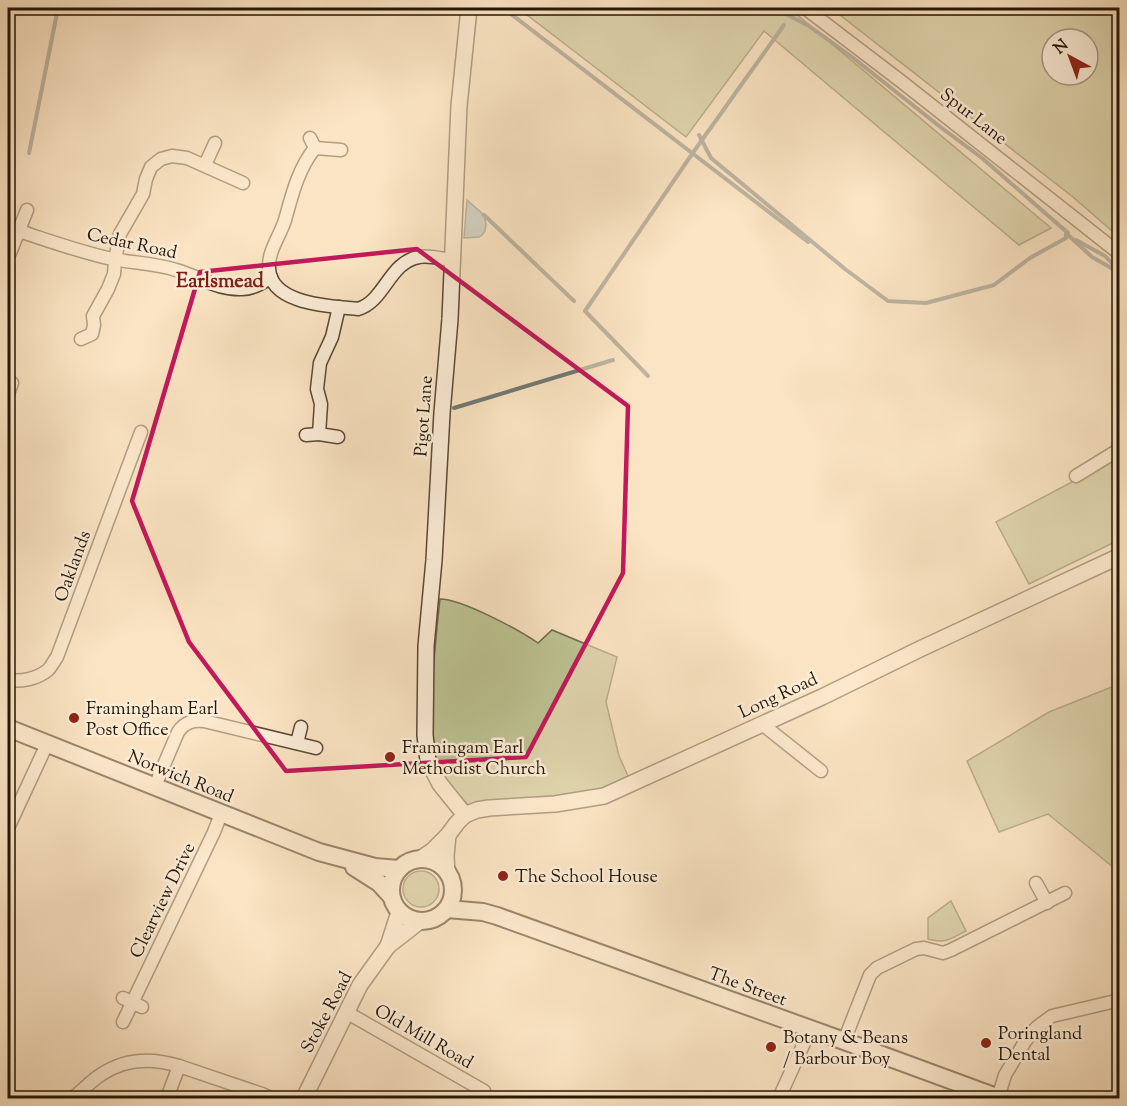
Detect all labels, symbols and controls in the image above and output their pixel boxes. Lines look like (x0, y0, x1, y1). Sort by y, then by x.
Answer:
north arrow (1040, 27, 1100, 87)
text: N (1049, 35, 1074, 60)
street label: Spur Lane (933, 83, 1012, 152)
street label: Cedar Road (84, 223, 179, 267)
district label: Earlsmead (176, 268, 265, 297)
street label: Pigot Lane (409, 375, 441, 458)
street label: Oaklands (49, 527, 99, 606)
street label: Long Road (735, 667, 823, 726)
place label: Framingham Earl Post Office (86, 697, 218, 744)
marker: Framingham Earl Post Office (67, 711, 81, 725)
place label: Framingam Earl Methodist Church (402, 736, 546, 783)
street label: Norwich Road (123, 745, 237, 811)
marker: Framingam Earl Methodist Church (383, 750, 397, 764)
street label: Clearview Drive (125, 839, 203, 963)
place label: The School House (515, 865, 658, 891)
marker: The School House (496, 869, 510, 883)
street label: The Street (704, 962, 790, 1014)
street label: Stoke Road (295, 968, 360, 1058)
street label: Old Mill Road (369, 999, 477, 1077)
place label: Poringland Dental (998, 1022, 1082, 1069)
place label: Botany & Beans / Barbour Boy (783, 1026, 908, 1073)
marker: Poringland Dental (979, 1036, 993, 1050)
marker: Botany & Beans / Barbour Boy (764, 1040, 778, 1054)

